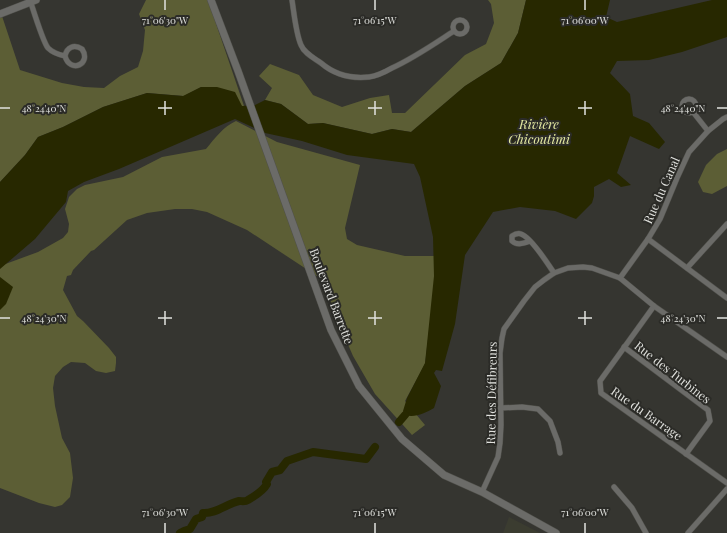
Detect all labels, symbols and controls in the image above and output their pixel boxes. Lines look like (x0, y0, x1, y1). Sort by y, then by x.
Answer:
text: 71°06'30"W (142, 13, 189, 27)
text: 71°06'15"W (353, 13, 398, 27)
text: 71°06'00"W (561, 13, 610, 27)
text: 48°24'40"N (22, 101, 66, 115)
text: 48°24'40"N (661, 101, 705, 115)
water label: Rivière Chicoutimi (508, 115, 571, 147)
street label: Rue du Canal (639, 154, 683, 226)
street label: Boulevard Barrette (306, 246, 358, 346)
text: 48°24'30"N (21, 311, 67, 325)
text: 48°24'30"N (660, 311, 706, 325)
street label: Rue des Turbines (632, 337, 714, 407)
street label: Rue des Défibreurs (482, 341, 500, 445)
street label: Rue du Barrage (608, 383, 686, 443)
text: 71°06'30"W (142, 505, 189, 519)
text: 71°06'15"W (353, 505, 398, 519)
text: 71°06'00"W (561, 505, 610, 519)

